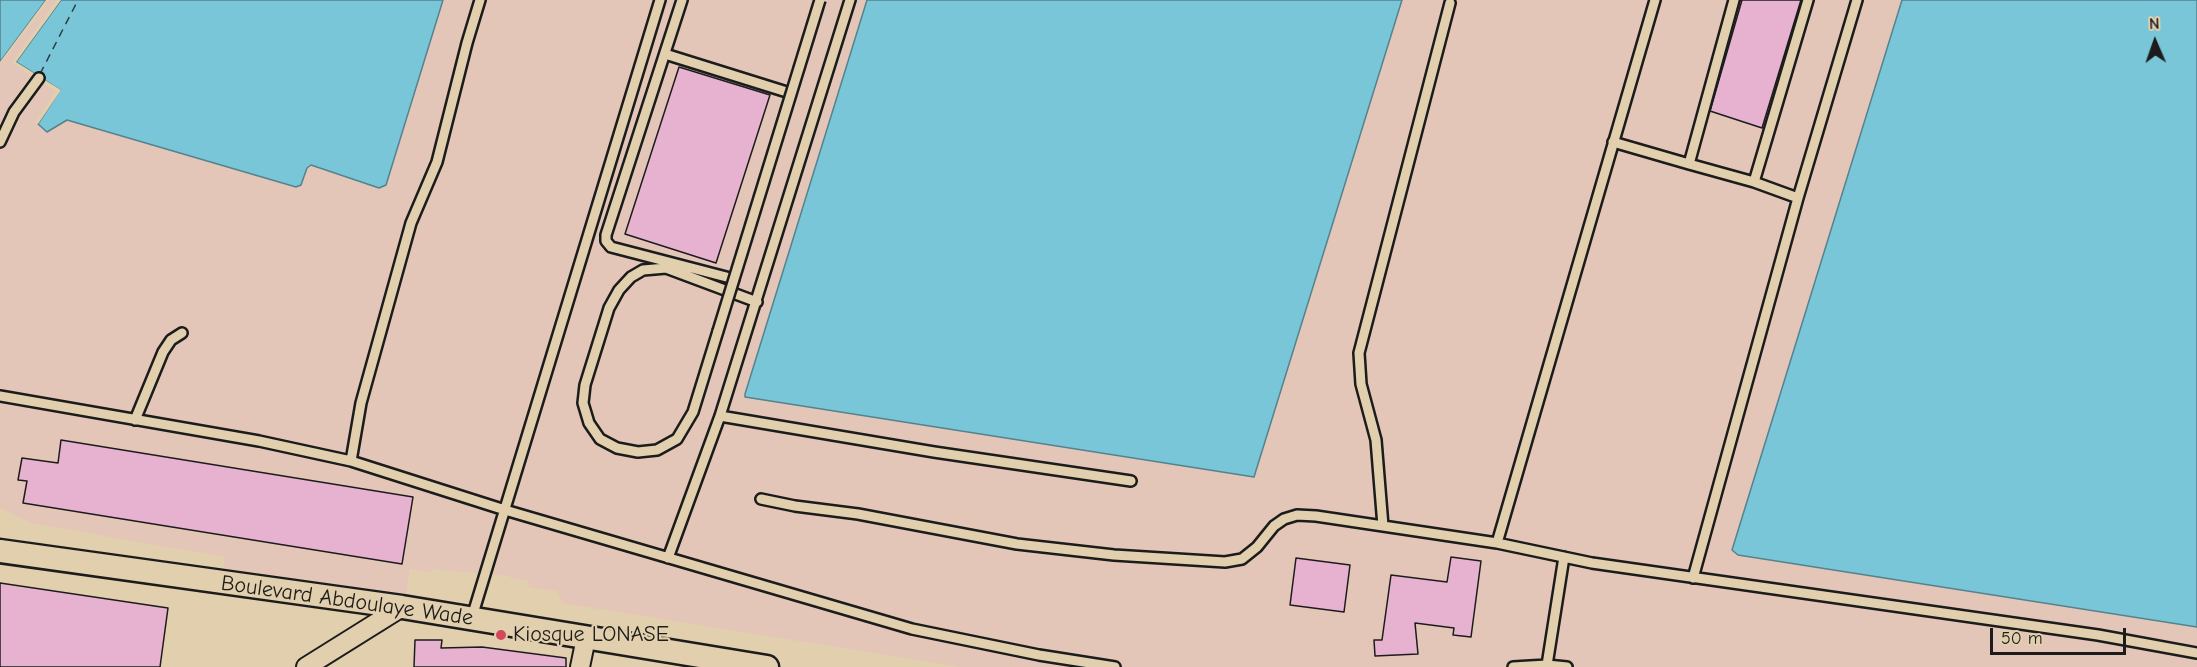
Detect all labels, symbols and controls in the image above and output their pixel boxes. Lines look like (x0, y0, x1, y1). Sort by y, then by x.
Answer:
north arrow (2125, 12, 2185, 72)
text: N (2149, 15, 2160, 33)
street label: Boulevard Abdoulaye Wade (219, 570, 475, 632)
scale bar (1993, 616, 2130, 654)
place label: Kiosque LONASE (513, 622, 669, 648)
marker: Kiosque LONASE (494, 628, 508, 642)
text: 50 m (2001, 628, 2043, 649)

